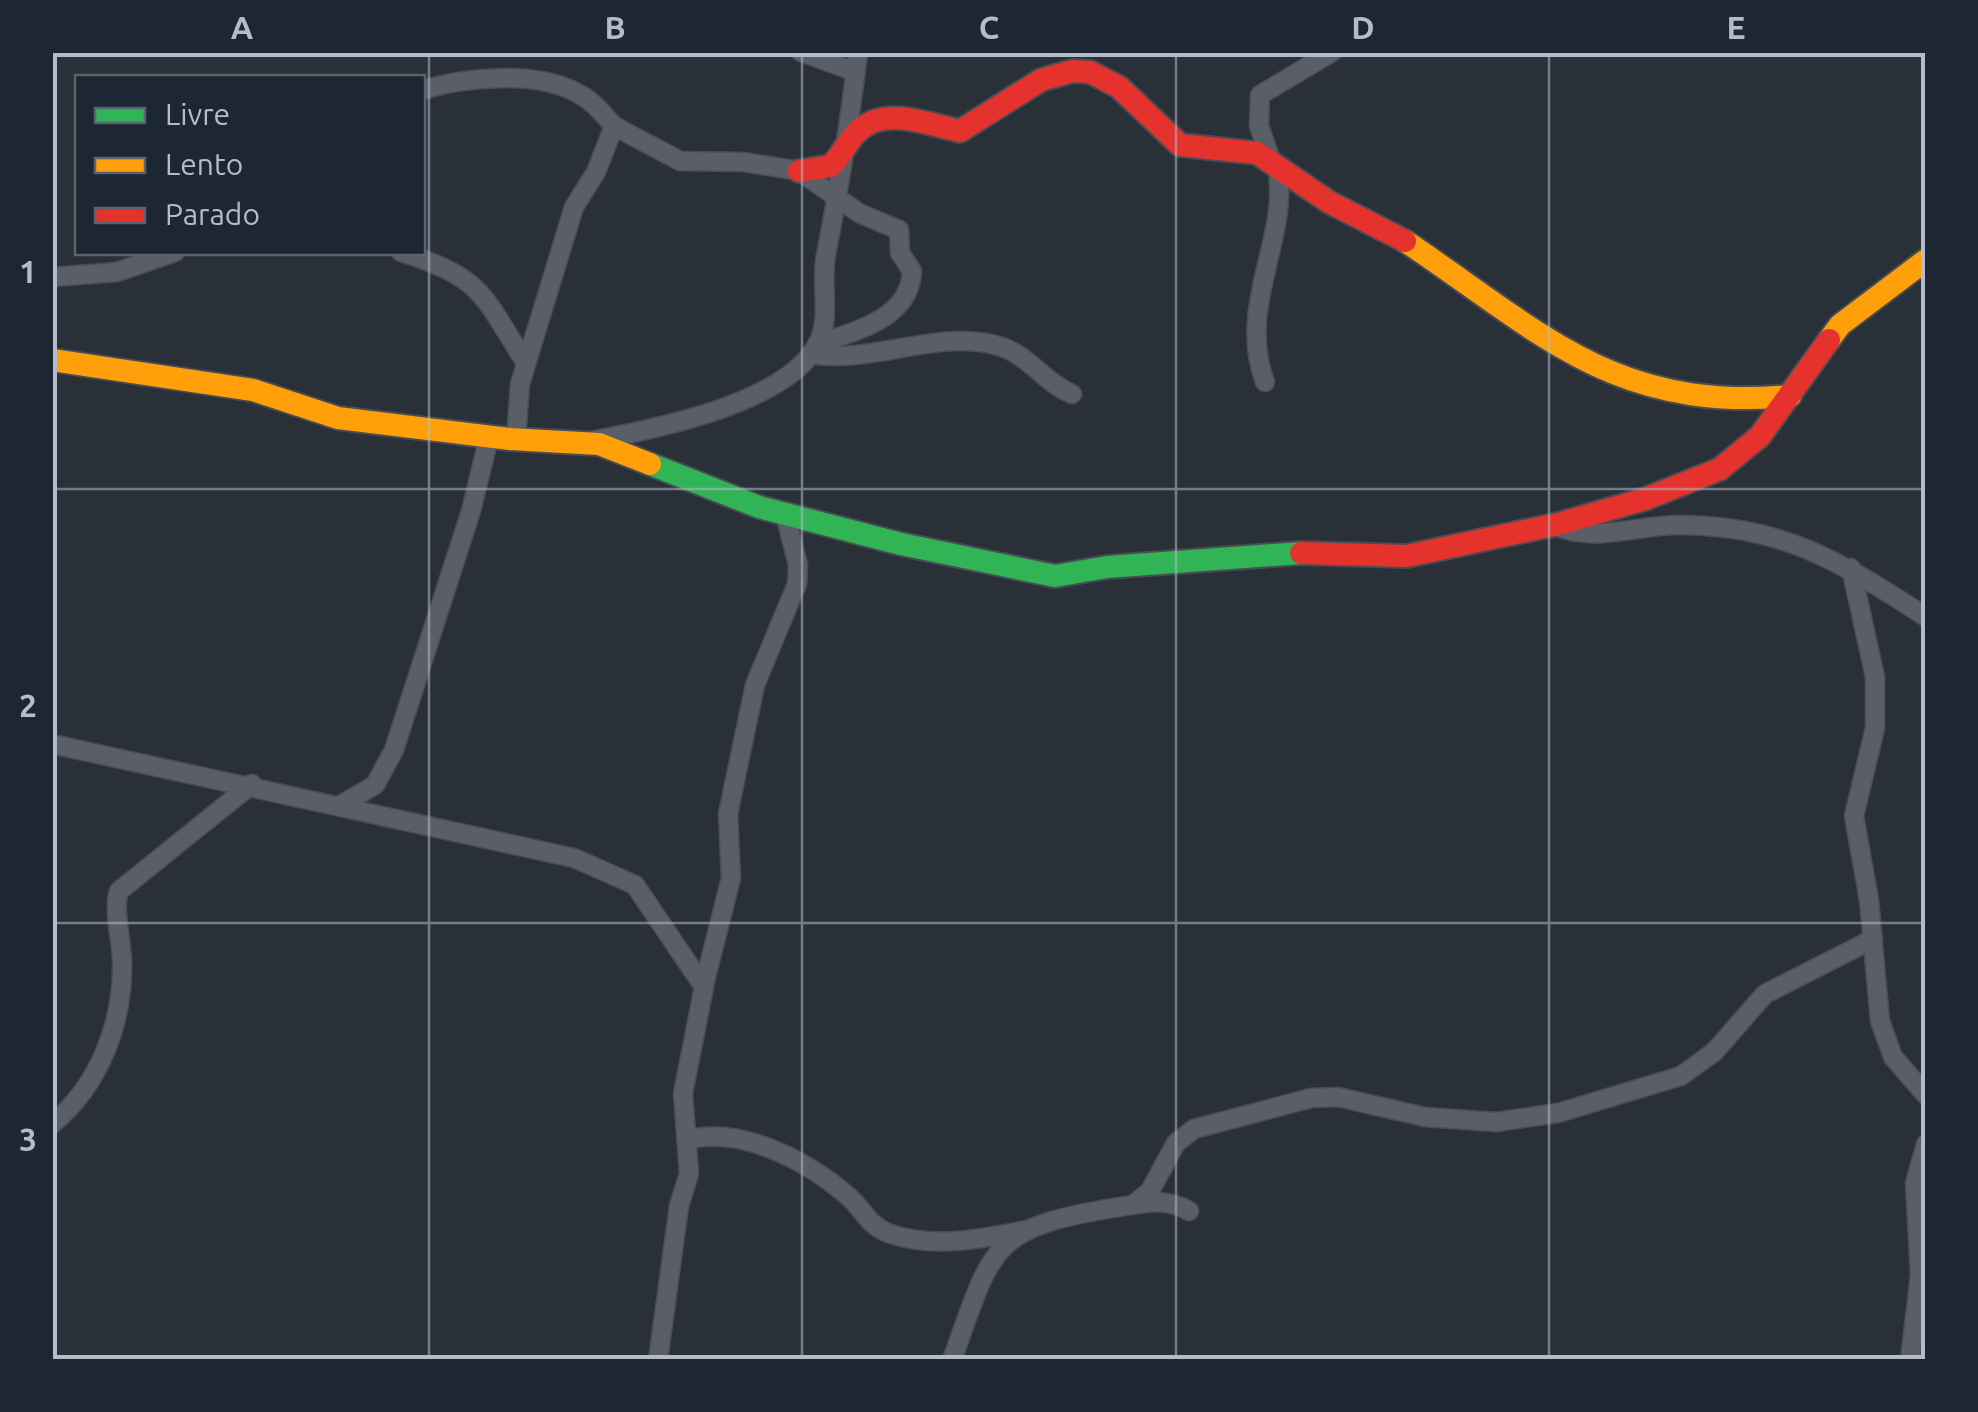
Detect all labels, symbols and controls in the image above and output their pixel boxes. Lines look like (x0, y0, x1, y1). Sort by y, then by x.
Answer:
text: A (231, 9, 254, 45)
text: B (604, 9, 626, 45)
text: C (979, 9, 999, 45)
text: D (1351, 9, 1375, 45)
text: E (1726, 9, 1746, 45)
legend (75, 75, 425, 255)
text: Livre (165, 97, 230, 131)
text: Lento (165, 147, 243, 181)
text: Parado (165, 197, 260, 231)
text: 1 (19, 253, 37, 289)
text: 2 (19, 687, 37, 723)
text: 3 (19, 1121, 37, 1157)

